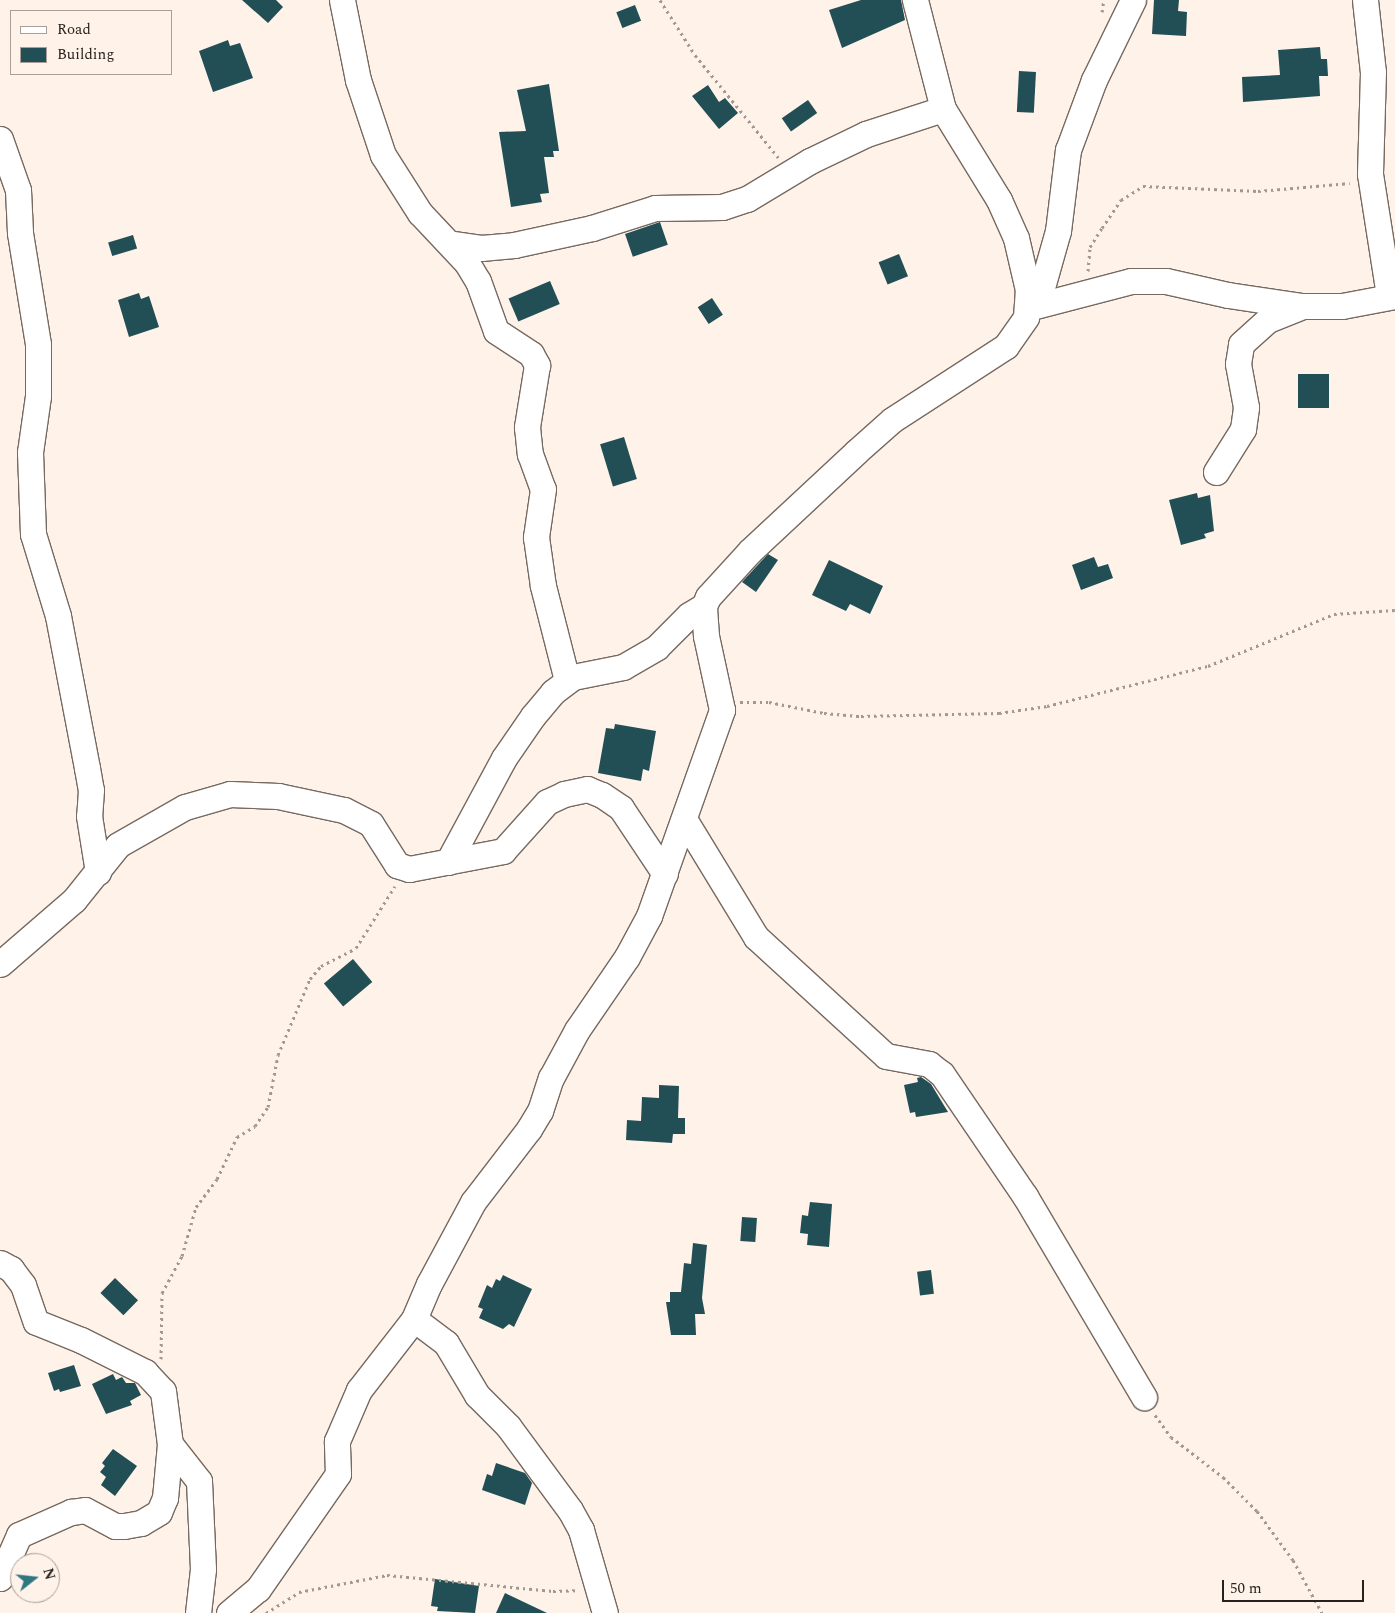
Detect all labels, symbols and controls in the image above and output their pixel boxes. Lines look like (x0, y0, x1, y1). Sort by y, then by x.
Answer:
legend (10, 10, 172, 75)
text: Road (57, 18, 91, 41)
text: Building (57, 43, 114, 66)
north arrow (10, 1553, 60, 1603)
text: N (37, 1566, 61, 1582)
scale bar (1225, 1570, 1368, 1602)
text: 50 m (1230, 1577, 1262, 1600)

